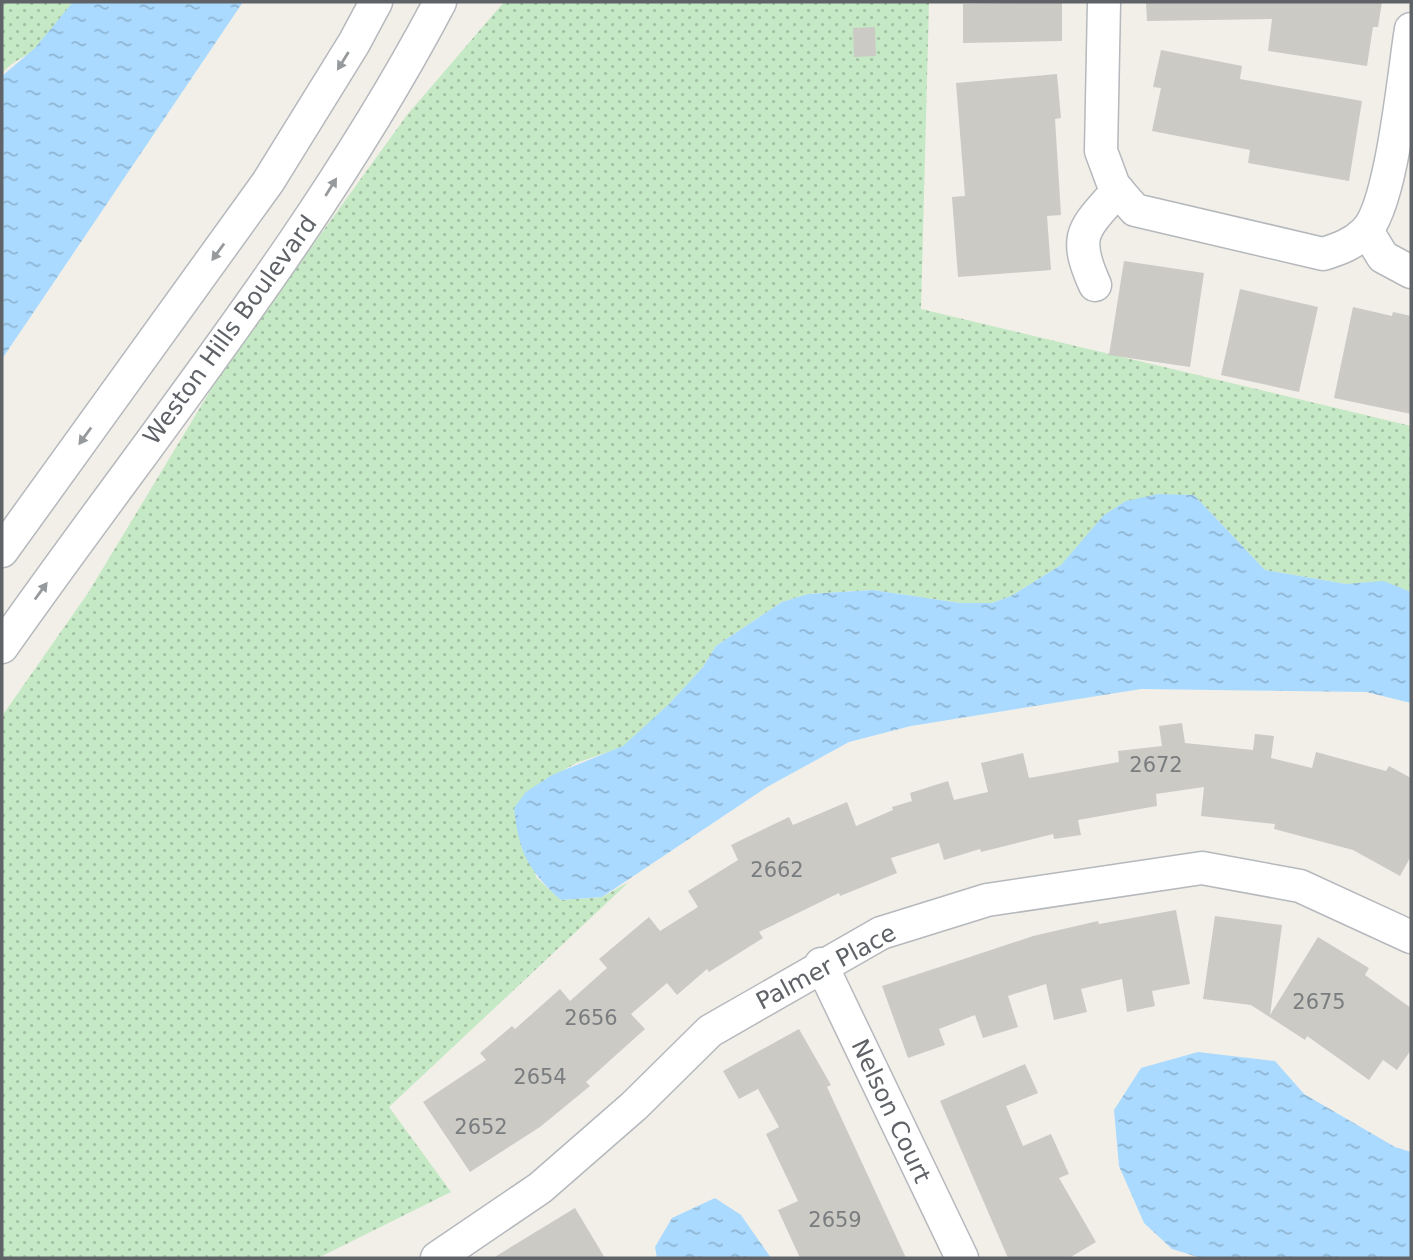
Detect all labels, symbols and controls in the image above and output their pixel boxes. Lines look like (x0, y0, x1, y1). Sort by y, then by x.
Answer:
one-way arrow (336, 52, 349, 71)
one-way arrow (325, 178, 338, 197)
street label: Weston Hills Boulevard (138, 210, 322, 450)
one-way arrow (211, 242, 225, 261)
one-way arrow (78, 427, 92, 445)
one-way arrow (34, 582, 48, 600)
house number: 2672 (1129, 753, 1183, 777)
house number: 2662 (750, 858, 804, 882)
street label: Palmer Place (751, 918, 901, 1016)
house number: 2675 (1292, 990, 1346, 1014)
house number: 2656 (564, 1006, 618, 1030)
street label: Nelson Court (845, 1035, 937, 1187)
house number: 2654 (513, 1065, 567, 1089)
house number: 2652 (454, 1115, 508, 1139)
house number: 2659 (808, 1208, 862, 1232)

